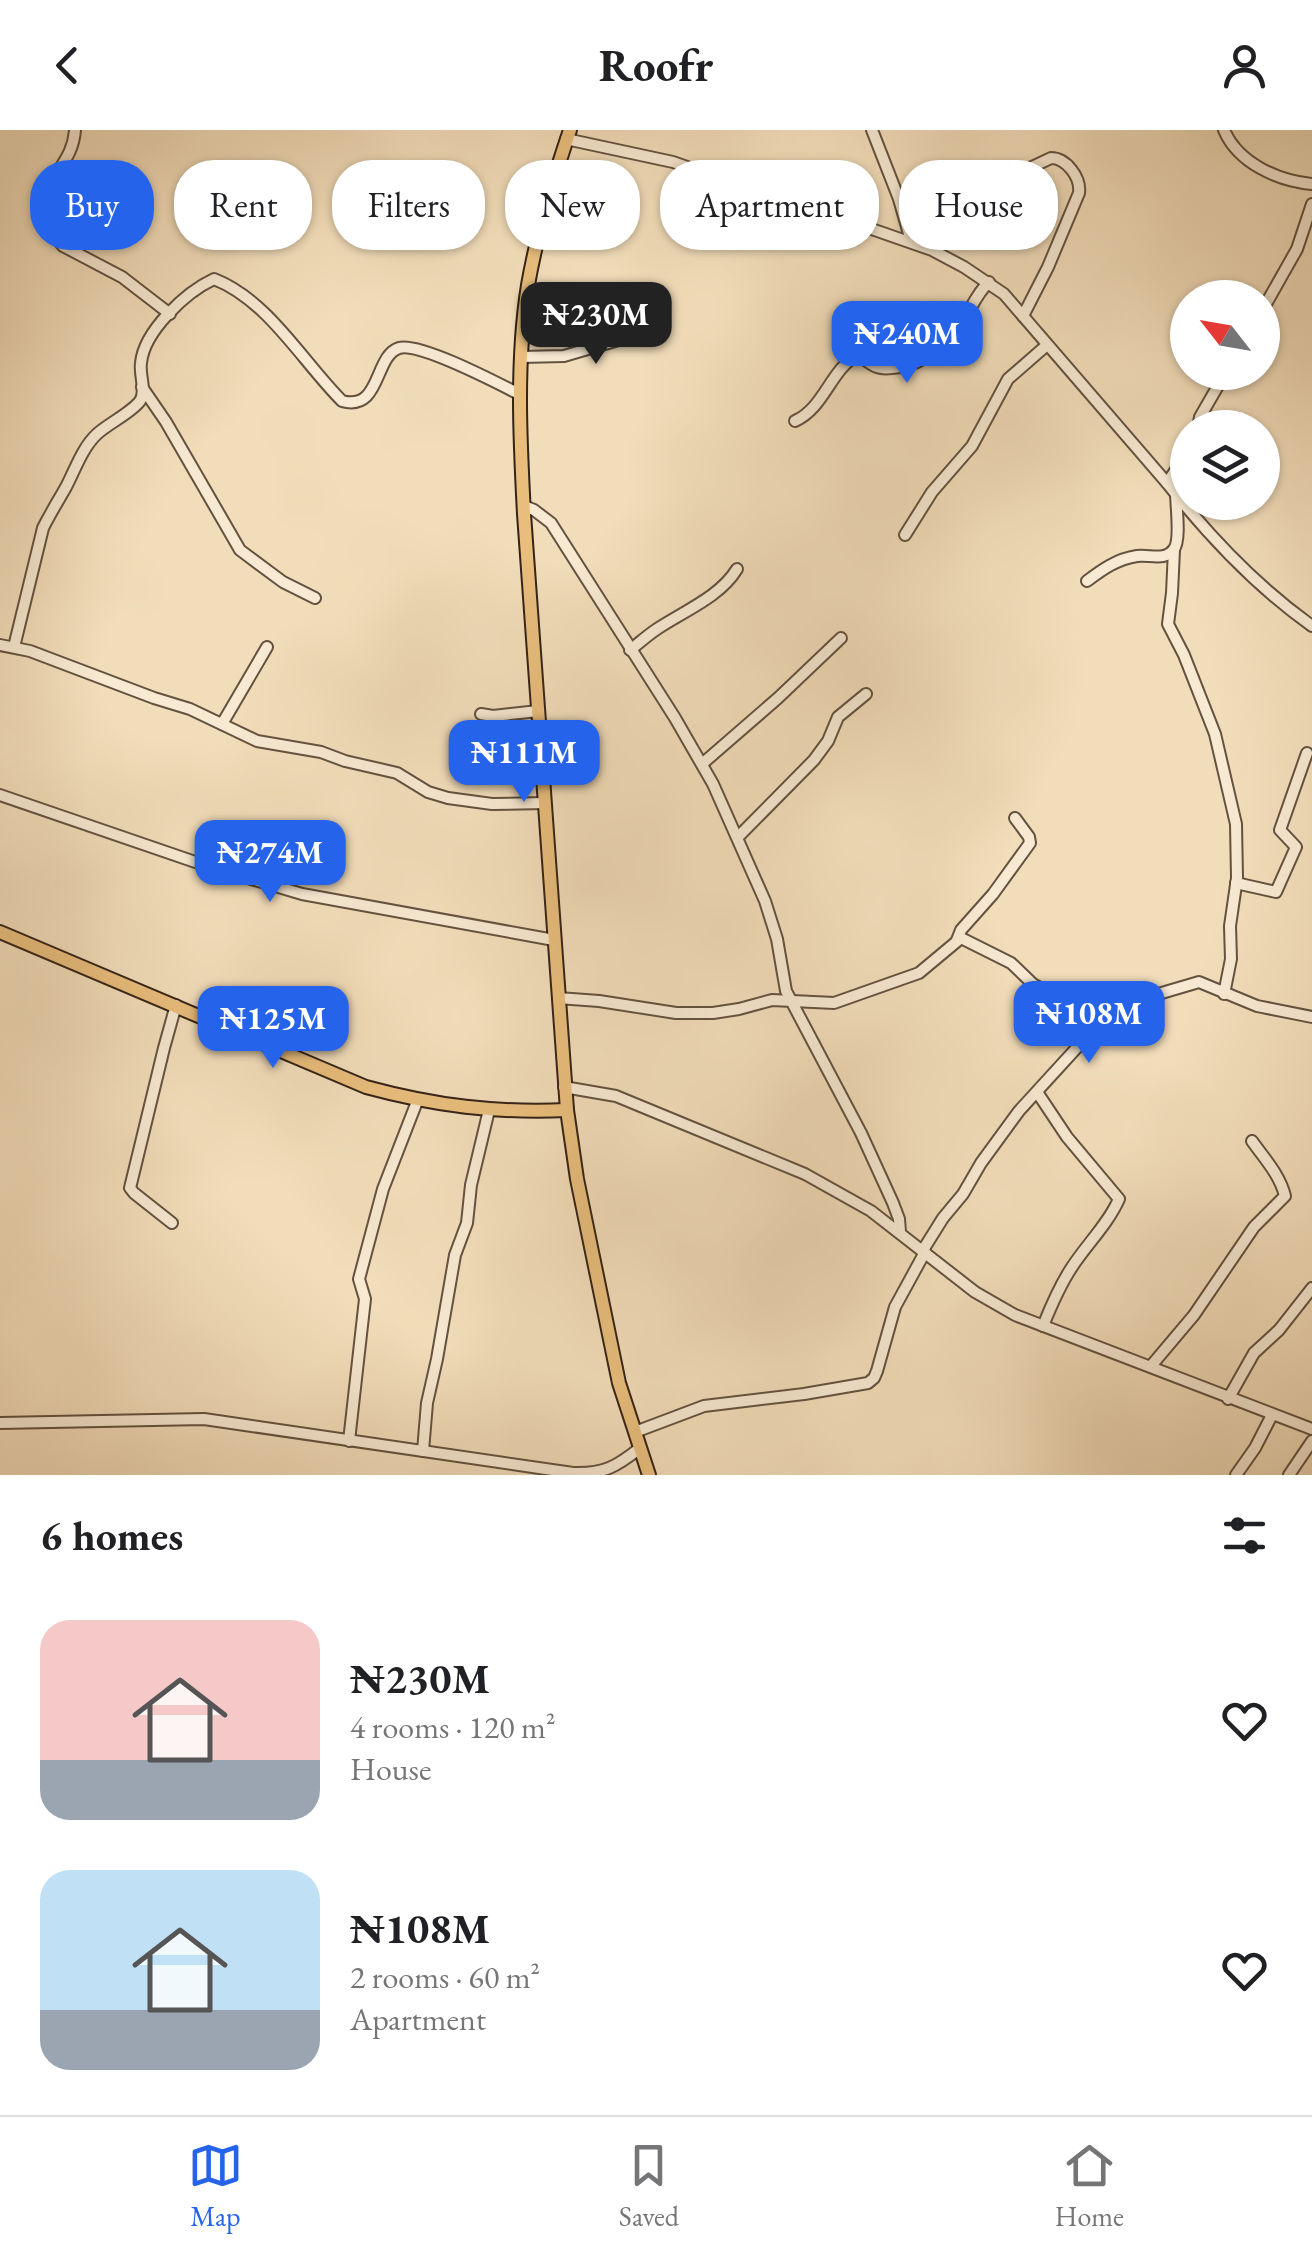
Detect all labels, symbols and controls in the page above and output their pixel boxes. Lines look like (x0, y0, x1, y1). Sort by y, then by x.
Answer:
text: Roofr (599, 36, 713, 94)
icon: back (40, 38, 95, 93)
icon: person (1217, 38, 1272, 93)
chip: Buy (30, 160, 154, 250)
chip: Rent (174, 160, 312, 250)
chip: Filters (332, 160, 485, 250)
chip: New (505, 160, 640, 250)
chip: Apartment (660, 160, 879, 250)
chip: House (899, 160, 1058, 250)
north arrow (1170, 280, 1280, 390)
map controls (1170, 280, 1280, 520)
pin: ₦230M (526, 282, 666, 367)
text: ₦230M (543, 293, 649, 335)
pin: ₦240M (837, 301, 977, 386)
text: ₦240M (854, 312, 960, 354)
button: layers (1170, 410, 1280, 520)
pin: ₦111M (454, 720, 594, 805)
text: ₦111M (471, 731, 577, 773)
pin: ₦274M (200, 820, 340, 905)
text: ₦274M (217, 831, 323, 873)
pin: ₦108M (1019, 981, 1159, 1066)
pin: ₦125M (203, 986, 343, 1071)
text: ₦108M (1036, 992, 1142, 1034)
text: ₦125M (220, 997, 326, 1039)
text: 6 homes (40, 1508, 183, 1563)
icon: filters (1217, 1508, 1272, 1563)
text: ₦230M (350, 1651, 490, 1706)
icon: home (120, 1660, 240, 1780)
icon: heart (1217, 1693, 1272, 1748)
text: 4 rooms · 120 m² (350, 1706, 556, 1748)
text: House (350, 1748, 431, 1790)
text: ₦108M (350, 1901, 490, 1956)
icon: home (120, 1910, 240, 2030)
icon: heart (1217, 1943, 1272, 1998)
text: 2 rooms · 60 m² (350, 1956, 540, 1998)
text: Apartment (350, 1998, 486, 2040)
tab: Map (188, 2138, 243, 2234)
tab: Saved (619, 2138, 679, 2234)
tab: Home (1055, 2138, 1124, 2234)

